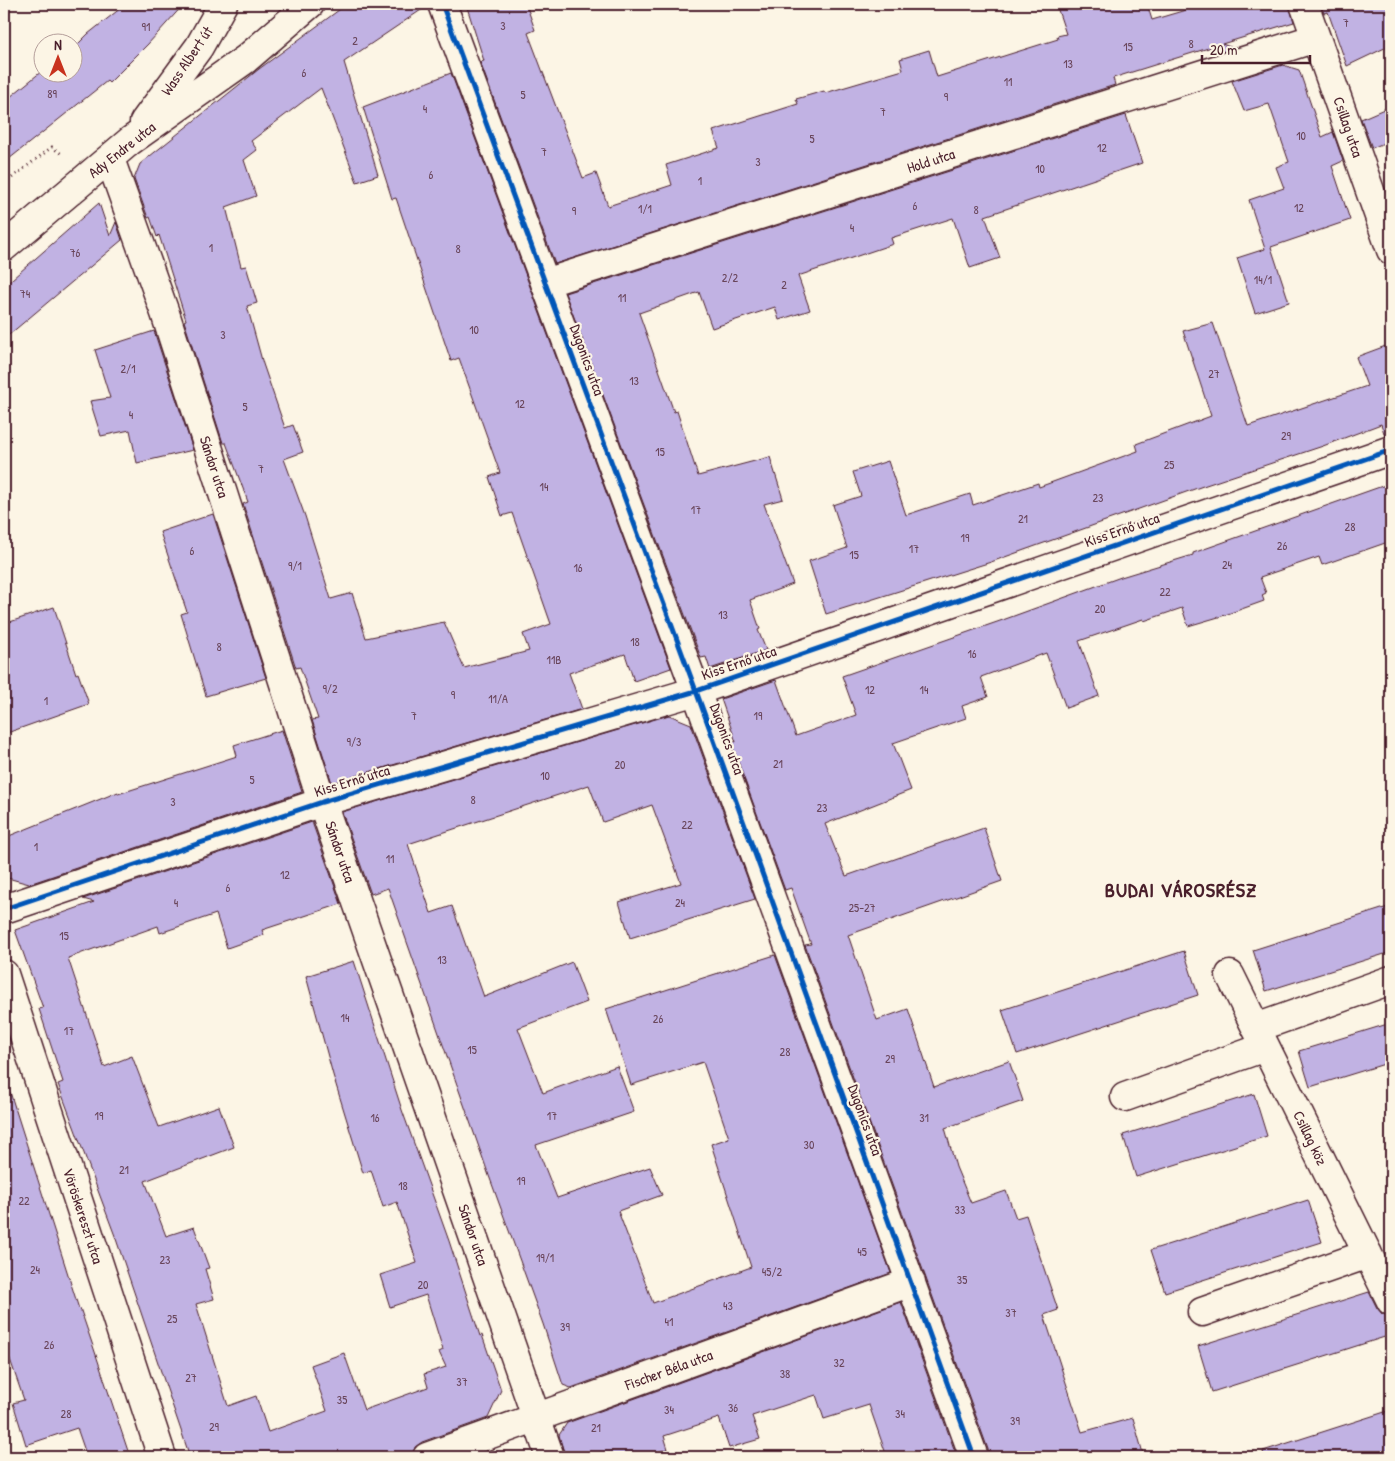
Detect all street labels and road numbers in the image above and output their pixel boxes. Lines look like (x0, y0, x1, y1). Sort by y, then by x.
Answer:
street label: Wass Albert út (156, 21, 218, 99)
street label: Csillag utca (1328, 94, 1369, 160)
street label: Ady Endre utca (84, 117, 160, 183)
street label: Hold utca (904, 143, 958, 178)
street label: Dugonics utca (565, 322, 610, 398)
street label: Sándor utca (195, 433, 234, 500)
street label: Kiss Ernő utca (1082, 507, 1162, 552)
street label: Kiss Ernő utca (699, 640, 779, 685)
street label: Dugonics utca (705, 701, 750, 777)
street label: Kiss Ernő utca (312, 759, 392, 802)
street label: Sándor utca (320, 818, 361, 885)
street label: Dugonics utca (843, 1082, 888, 1158)
street label: Csillag köz (1288, 1107, 1333, 1169)
street label: Vöröskereszt utca (58, 1165, 109, 1267)
street label: Sándor utca (453, 1201, 494, 1268)
street label: Fischer Béla utca (621, 1344, 716, 1395)

